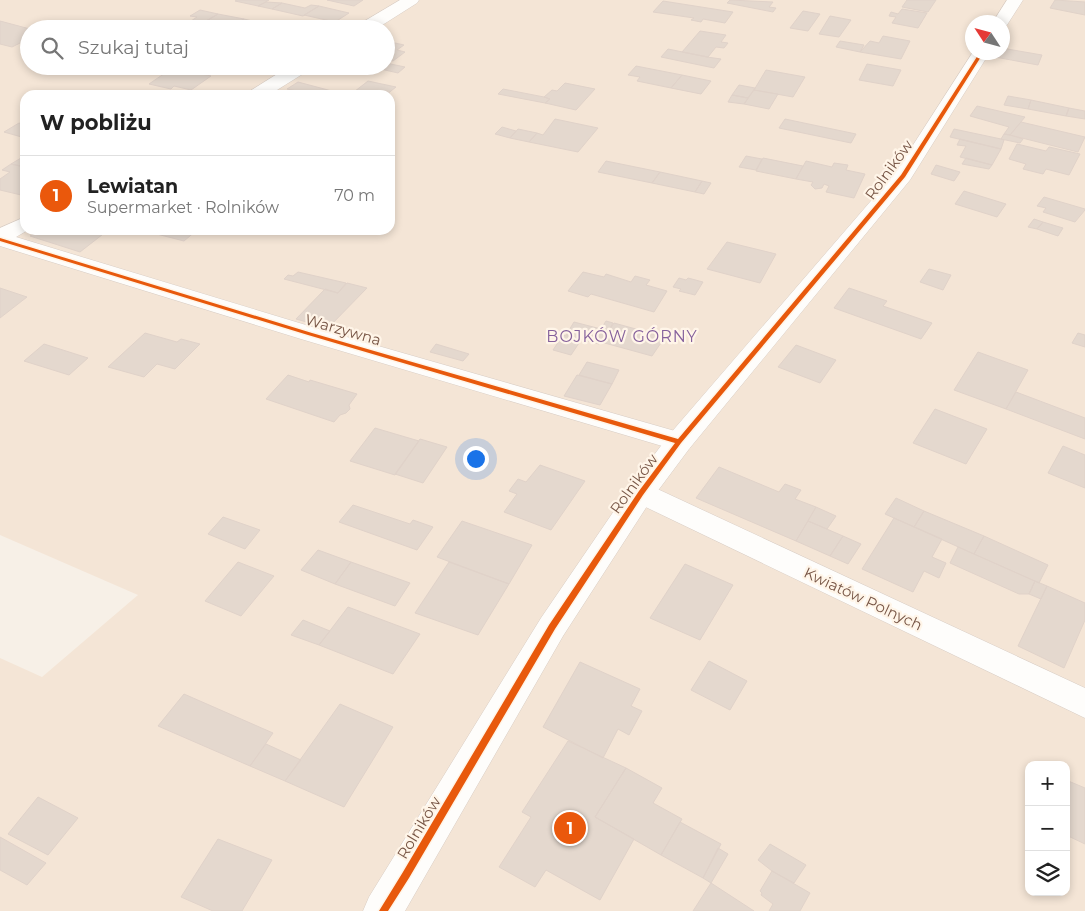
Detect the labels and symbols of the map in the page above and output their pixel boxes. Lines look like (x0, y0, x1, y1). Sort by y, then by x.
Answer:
north arrow (965, 15, 1010, 60)
street label: Rolników (860, 135, 917, 203)
street label: Warzywna (303, 310, 383, 349)
district label: BOJKÓW GÓRNY (546, 327, 698, 346)
your location (463, 446, 489, 472)
street label: Rolników (605, 449, 662, 517)
street label: Kwiatów Polnych (801, 563, 925, 634)
street label: Rolników (393, 792, 445, 862)
pin: 1 (554, 809, 586, 847)

